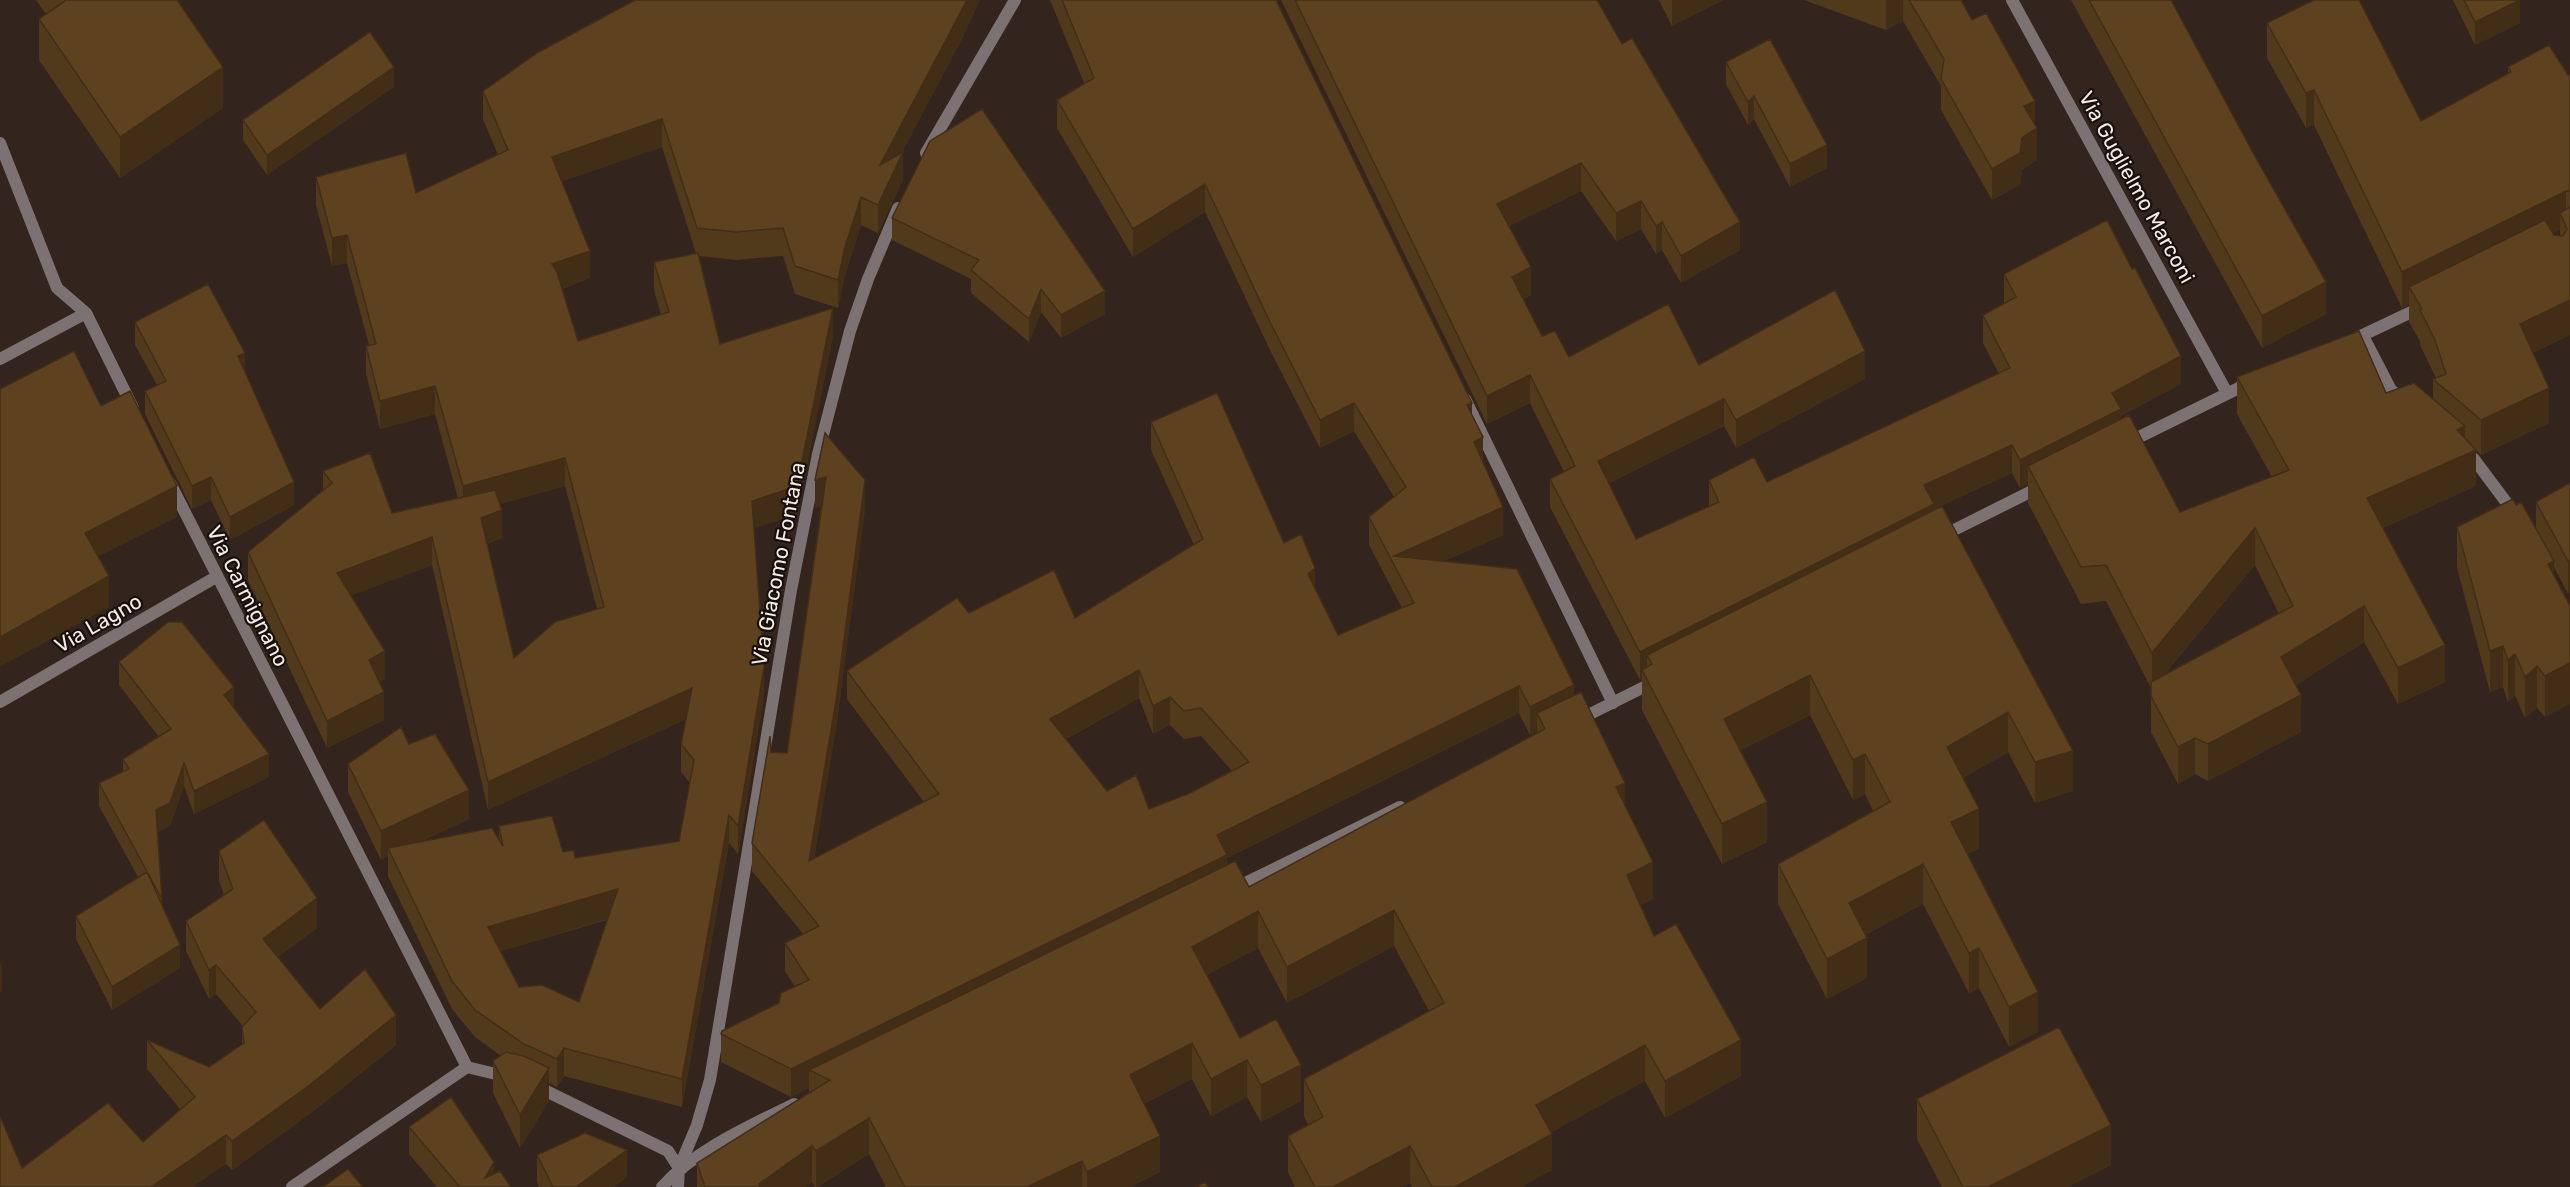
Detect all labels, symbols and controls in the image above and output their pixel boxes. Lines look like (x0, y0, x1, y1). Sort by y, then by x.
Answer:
street label: Via Guglielmo Marconi (2074, 87, 2200, 287)
street label: Via Giacomo Fontana (746, 460, 810, 668)
street label: Via Carmignano (202, 522, 294, 670)
street label: Via Lagno (50, 588, 146, 658)

